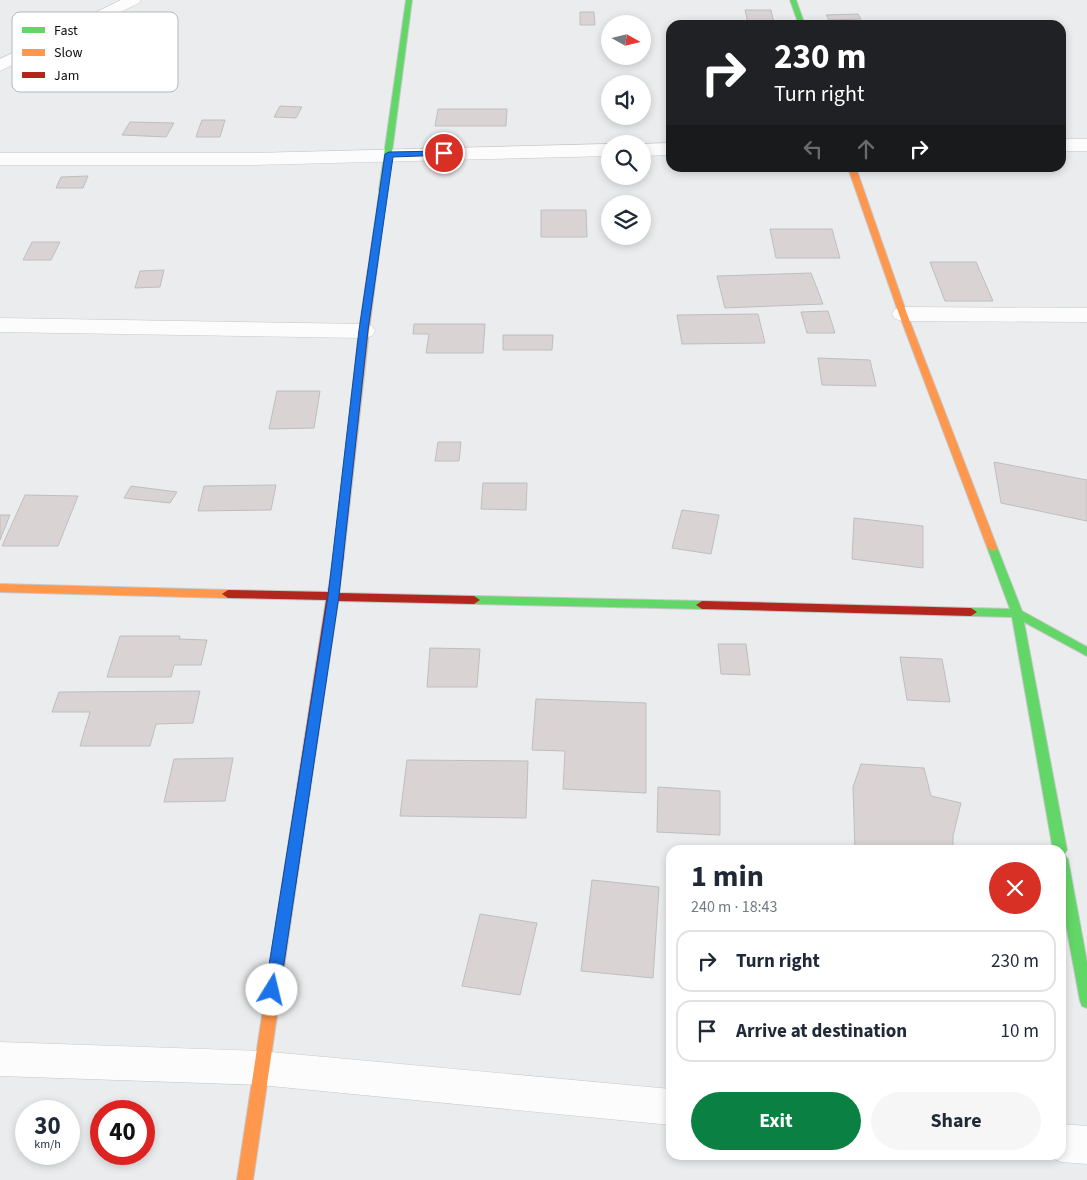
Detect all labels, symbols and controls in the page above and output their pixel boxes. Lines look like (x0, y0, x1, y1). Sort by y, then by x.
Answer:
legend (12, 12, 178, 92)
north arrow (601, 15, 651, 65)
map controls (601, 15, 651, 245)
text: Fast (54, 21, 78, 41)
text: 230 m (774, 32, 866, 82)
icon: right (691, 40, 756, 105)
text: Slow (54, 43, 83, 63)
text: Jam (54, 66, 79, 86)
button: sound (601, 75, 651, 125)
text: Turn right (774, 78, 864, 110)
pin (423, 132, 465, 174)
button: search (601, 135, 651, 185)
icon: left (799, 135, 827, 163)
icon: ahead (852, 135, 880, 163)
icon: right (905, 135, 933, 163)
icon: arrive (430, 139, 458, 167)
button: layers (601, 195, 651, 245)
text: 1 min (691, 855, 764, 898)
button: close (989, 862, 1041, 914)
text: 240 m · 18:43 (691, 896, 778, 918)
icon: right (693, 947, 721, 975)
text: Turn right (736, 948, 820, 975)
text: 230 m (991, 948, 1039, 975)
position arrow (245, 963, 297, 1015)
icon: arrive (693, 1017, 721, 1045)
text: Arrive at destination (736, 1018, 907, 1045)
text: 10 m (1001, 1018, 1039, 1045)
button: Exit (691, 1092, 861, 1150)
button: Share (871, 1092, 1041, 1150)
speed limit sign: 40 (90, 1100, 155, 1165)
text: 30 (34, 1108, 61, 1144)
text: km/h (34, 1136, 61, 1153)

